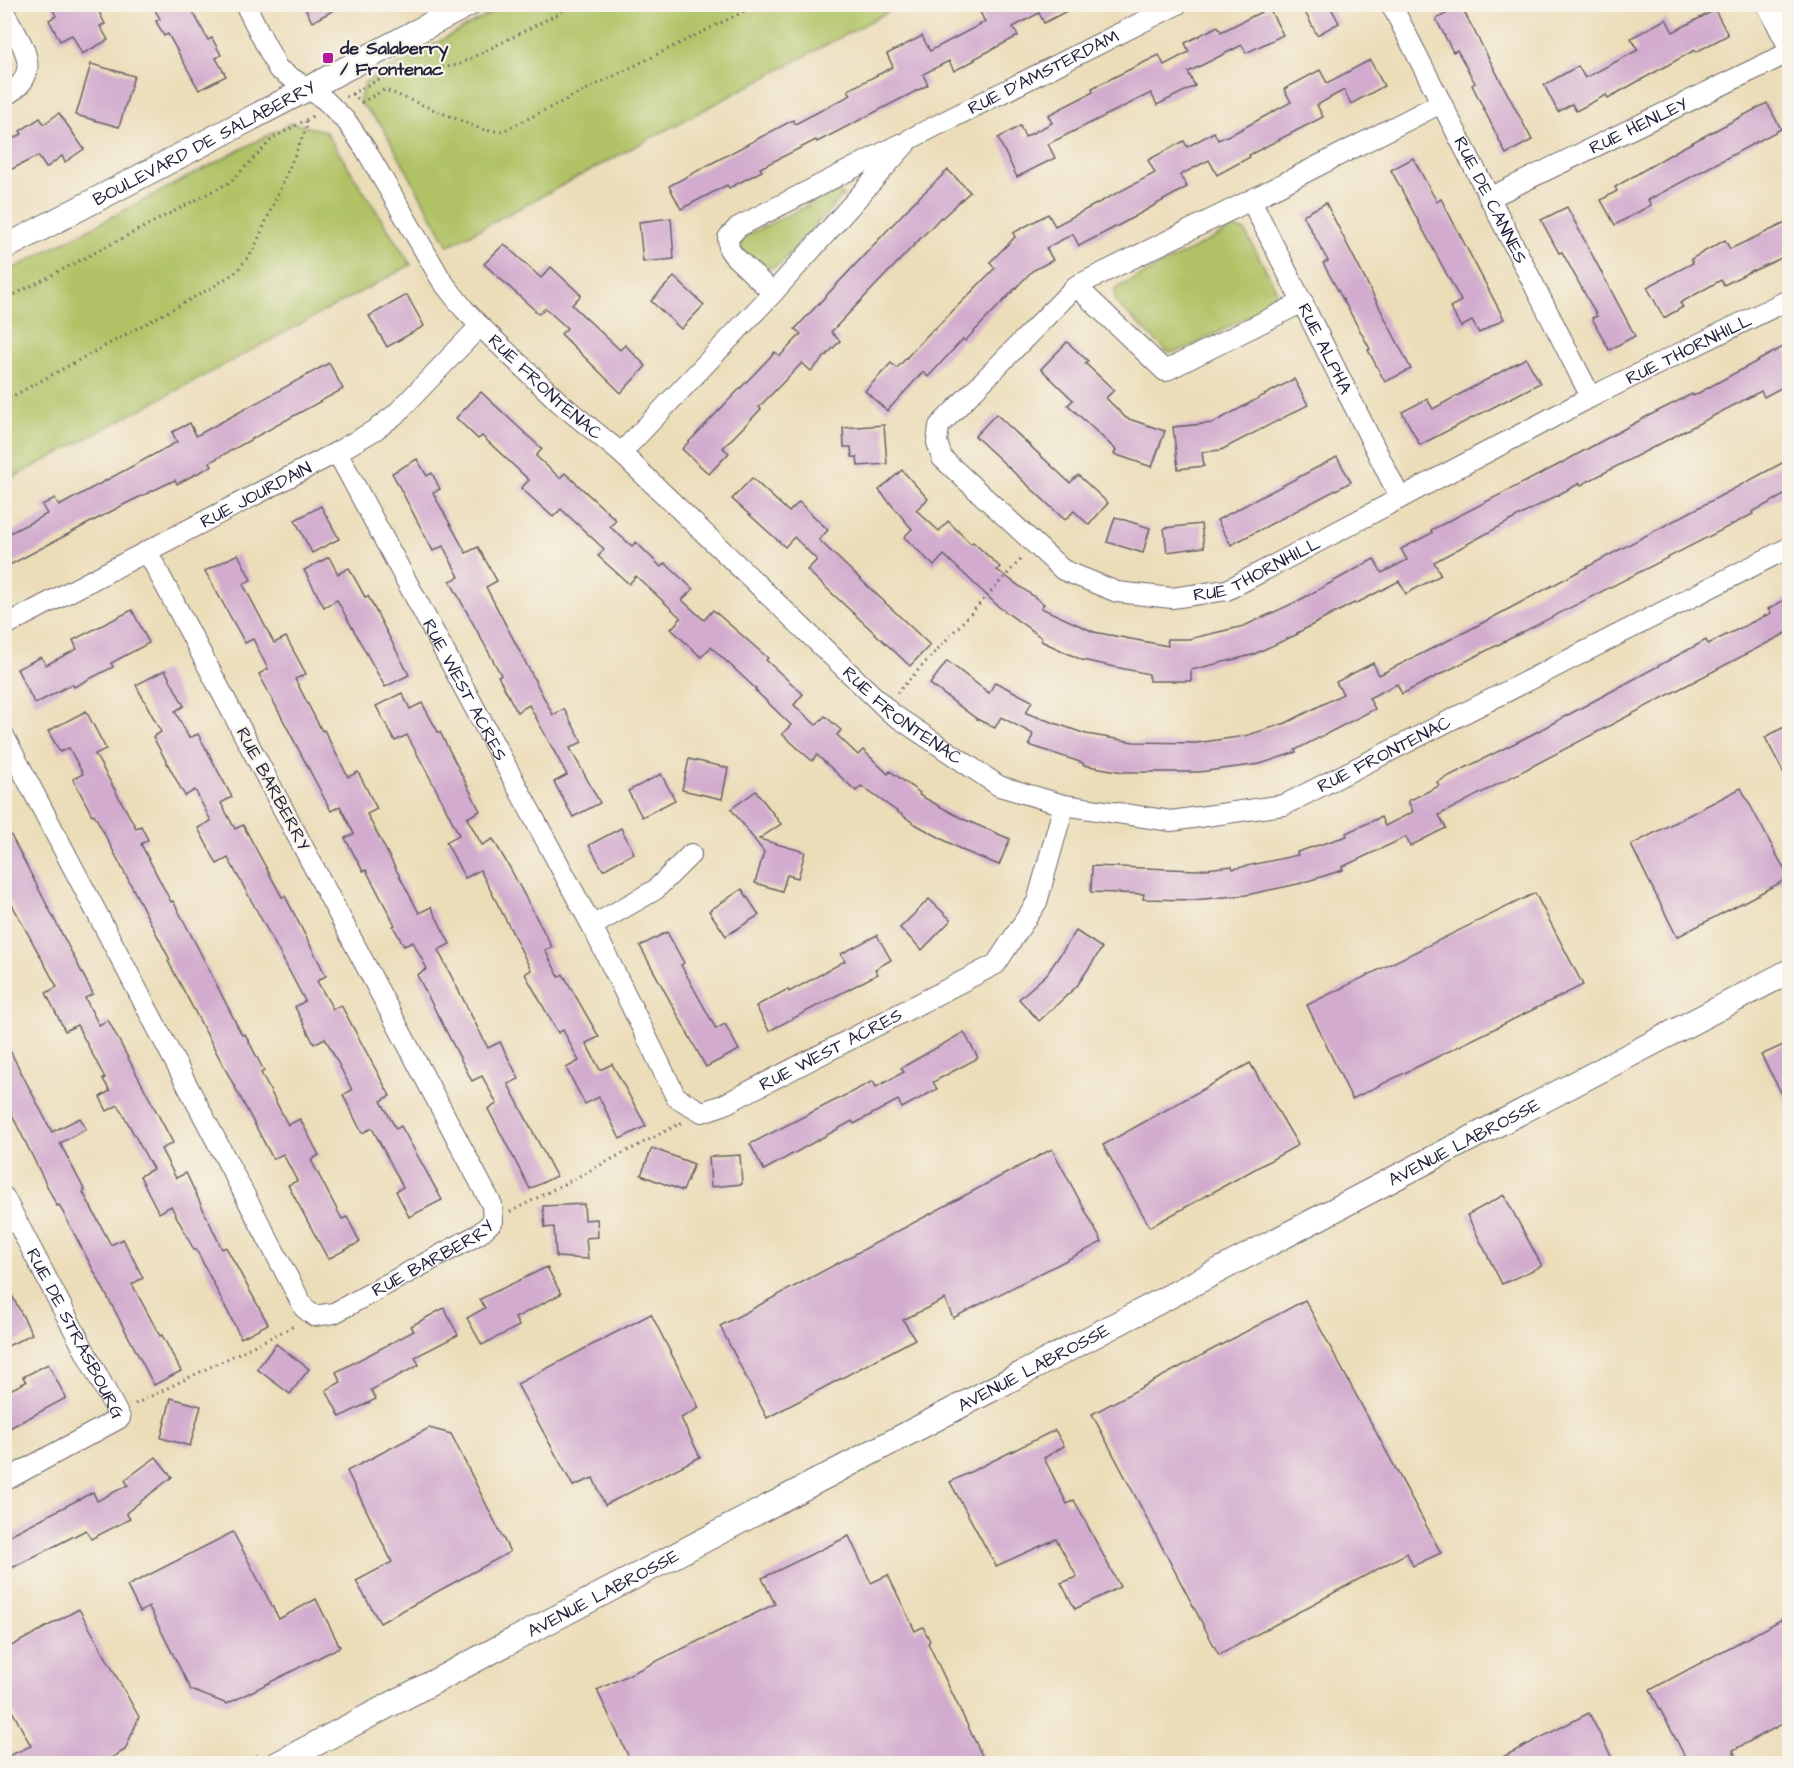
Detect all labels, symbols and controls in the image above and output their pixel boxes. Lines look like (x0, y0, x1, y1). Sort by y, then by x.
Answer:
street label: RUE D'AMSTERDAM (963, 23, 1123, 120)
place label: de Salaberry / Frontenac (339, 36, 449, 82)
marker: de Salaberry / Frontenac (321, 51, 335, 65)
street label: BOULEVARD DE SALABERRY (88, 74, 320, 212)
street label: RUE HENLEY (1585, 91, 1692, 160)
street label: RUE DE CANNES (1448, 132, 1534, 268)
street label: RUE ALPHA (1292, 299, 1359, 399)
street label: RUE THORNHILL (1621, 307, 1756, 391)
street label: RUE FRONTENAC (483, 328, 608, 446)
street label: RUE JOURDAIN (196, 455, 316, 534)
street label: RUE THORNHILL (1192, 530, 1325, 607)
street label: RUE WEST ACRES (417, 614, 513, 765)
street label: RUE FRONTENAC (837, 660, 968, 771)
street label: RUE FRONTENAC (1313, 709, 1455, 798)
street label: RUE BARBERRY (230, 723, 316, 856)
street label: RUE WEST ACRES (755, 1002, 906, 1097)
street label: AVENUE LABROSSE (1384, 1092, 1544, 1192)
street label: RUE BARBERRY (367, 1213, 500, 1303)
street label: RUE DE STRASBOURG (20, 1244, 131, 1423)
street label: AVENUE LABROSSE (953, 1317, 1114, 1418)
street label: AVENUE LABROSSE (523, 1543, 684, 1643)

